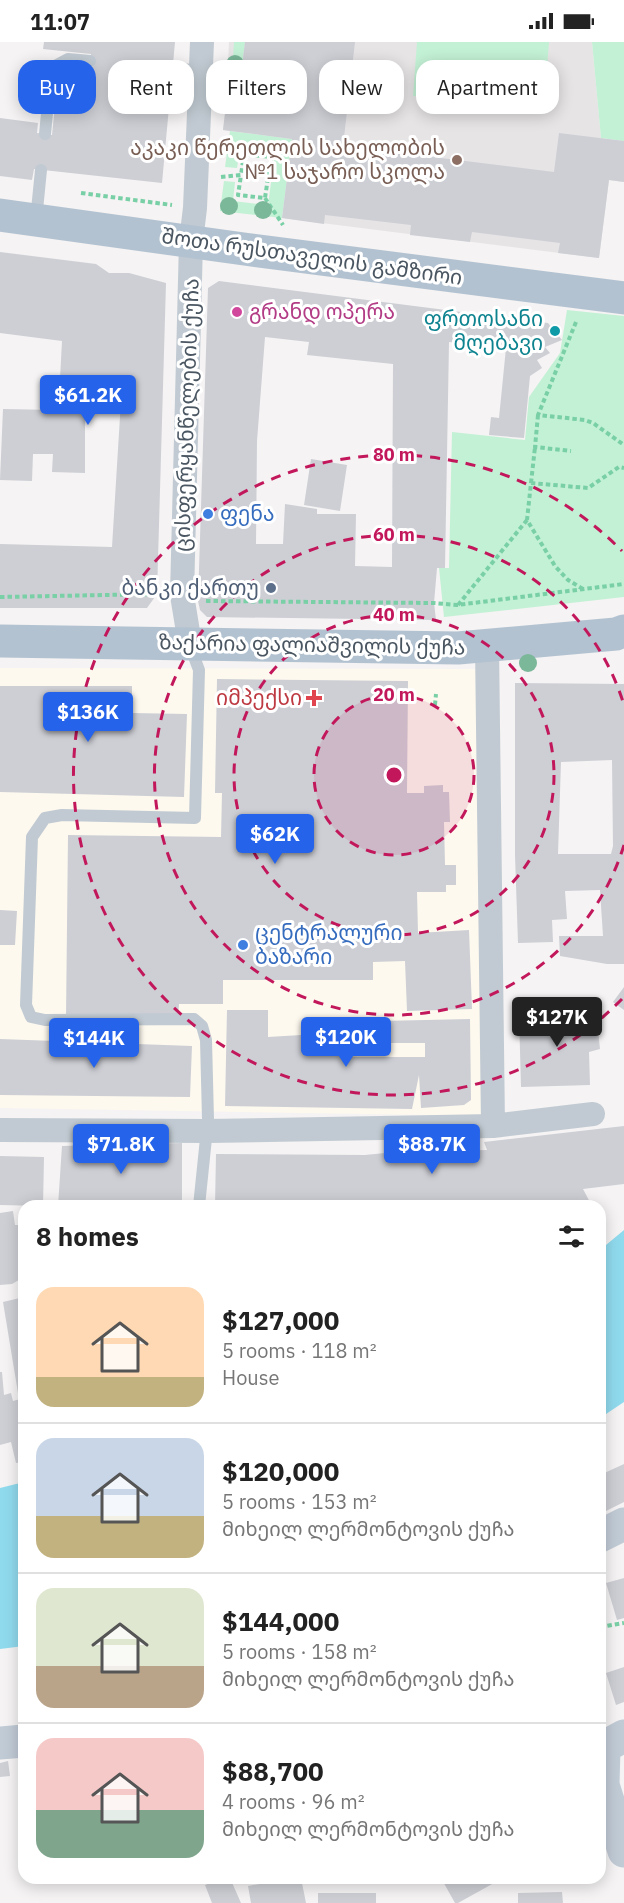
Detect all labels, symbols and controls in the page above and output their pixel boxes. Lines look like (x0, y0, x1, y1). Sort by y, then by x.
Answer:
text: 11:07 (30, 7, 90, 36)
chip: Buy (18, 60, 96, 114)
chip: Rent (108, 60, 194, 114)
chip: Filters (206, 60, 307, 114)
chip: New (319, 60, 404, 114)
chip: Apartment (416, 60, 559, 114)
place label: აკაკი წერეთლის სახელობის №1 საჯარო სკოლა (130, 133, 445, 185)
marker: აკაკი წერეთლის სახელობის №1 საჯარო სკოლა (450, 153, 464, 167)
street label: შოთა რუსთაველის გამზირი (160, 221, 464, 291)
street label: ცისფერყანწელების ქუჩა (167, 278, 205, 552)
place label: გრანდ ოპერა (249, 297, 395, 325)
place label: ფრთოსანი მღებავი (424, 304, 543, 356)
marker: გრანდ ოპერა (230, 305, 244, 319)
marker: ფრთოსანი მღებავი (548, 324, 562, 338)
pin: $61.2K (39, 375, 137, 426)
text: $61.2K (54, 381, 122, 408)
text: 80 m (373, 443, 415, 466)
place label: ფენა (220, 499, 274, 527)
marker: ფენა (201, 507, 215, 521)
text: 60 m (373, 523, 415, 546)
place label: ბანკი ქართუ (121, 573, 259, 601)
marker: ბანკი ქართუ (264, 581, 278, 595)
text: 40 m (373, 603, 415, 626)
street label: ზაქარია ფალიაშვილის ქუჩა (158, 627, 466, 661)
place label: იმპექსი (216, 683, 302, 711)
text: 20 m (373, 683, 415, 706)
marker: იმპექსი (307, 691, 321, 705)
pin: $136K (46, 692, 130, 743)
text: $136K (57, 698, 119, 725)
centre of rings (384, 765, 404, 785)
pin: $62K (239, 814, 311, 865)
text: $62K (250, 820, 300, 847)
place label: ცენტრალური ბაზარი (255, 918, 402, 970)
marker: ცენტრალური ბაზარი (236, 938, 250, 952)
pin: $127K (515, 997, 599, 1048)
text: $127K (526, 1003, 588, 1030)
pin: $120K (304, 1017, 388, 1068)
pin: $144K (52, 1018, 136, 1069)
text: $120K (315, 1023, 377, 1050)
text: $144K (63, 1024, 125, 1051)
pin: $71.8K (72, 1124, 170, 1175)
pin: $88.7K (383, 1124, 481, 1175)
text: $71.8K (87, 1130, 155, 1157)
text: $88.7K (398, 1130, 466, 1157)
text: 8 homes (36, 1219, 139, 1253)
icon: filters (555, 1220, 588, 1253)
text: $127,000 (222, 1303, 339, 1337)
icon: home (84, 1311, 156, 1383)
text: 5 rooms · 118 m² (222, 1337, 377, 1364)
text: House (222, 1364, 279, 1391)
text: $120,000 (222, 1454, 339, 1488)
icon: home (84, 1462, 156, 1534)
text: 5 rooms · 153 m² (222, 1488, 377, 1515)
text: მიხეილ ლერმონტოვის ქუჩა (222, 1515, 515, 1542)
text: $144,000 (222, 1604, 339, 1638)
icon: home (84, 1612, 156, 1684)
text: 5 rooms · 158 m² (222, 1638, 377, 1665)
text: მიხეილ ლერმონტოვის ქუჩა (222, 1665, 515, 1692)
text: $88,700 (222, 1754, 324, 1788)
icon: home (84, 1762, 156, 1834)
text: 4 rooms · 96 m² (222, 1788, 365, 1815)
text: მიხეილ ლერმონტოვის ქუჩა (222, 1815, 515, 1842)

